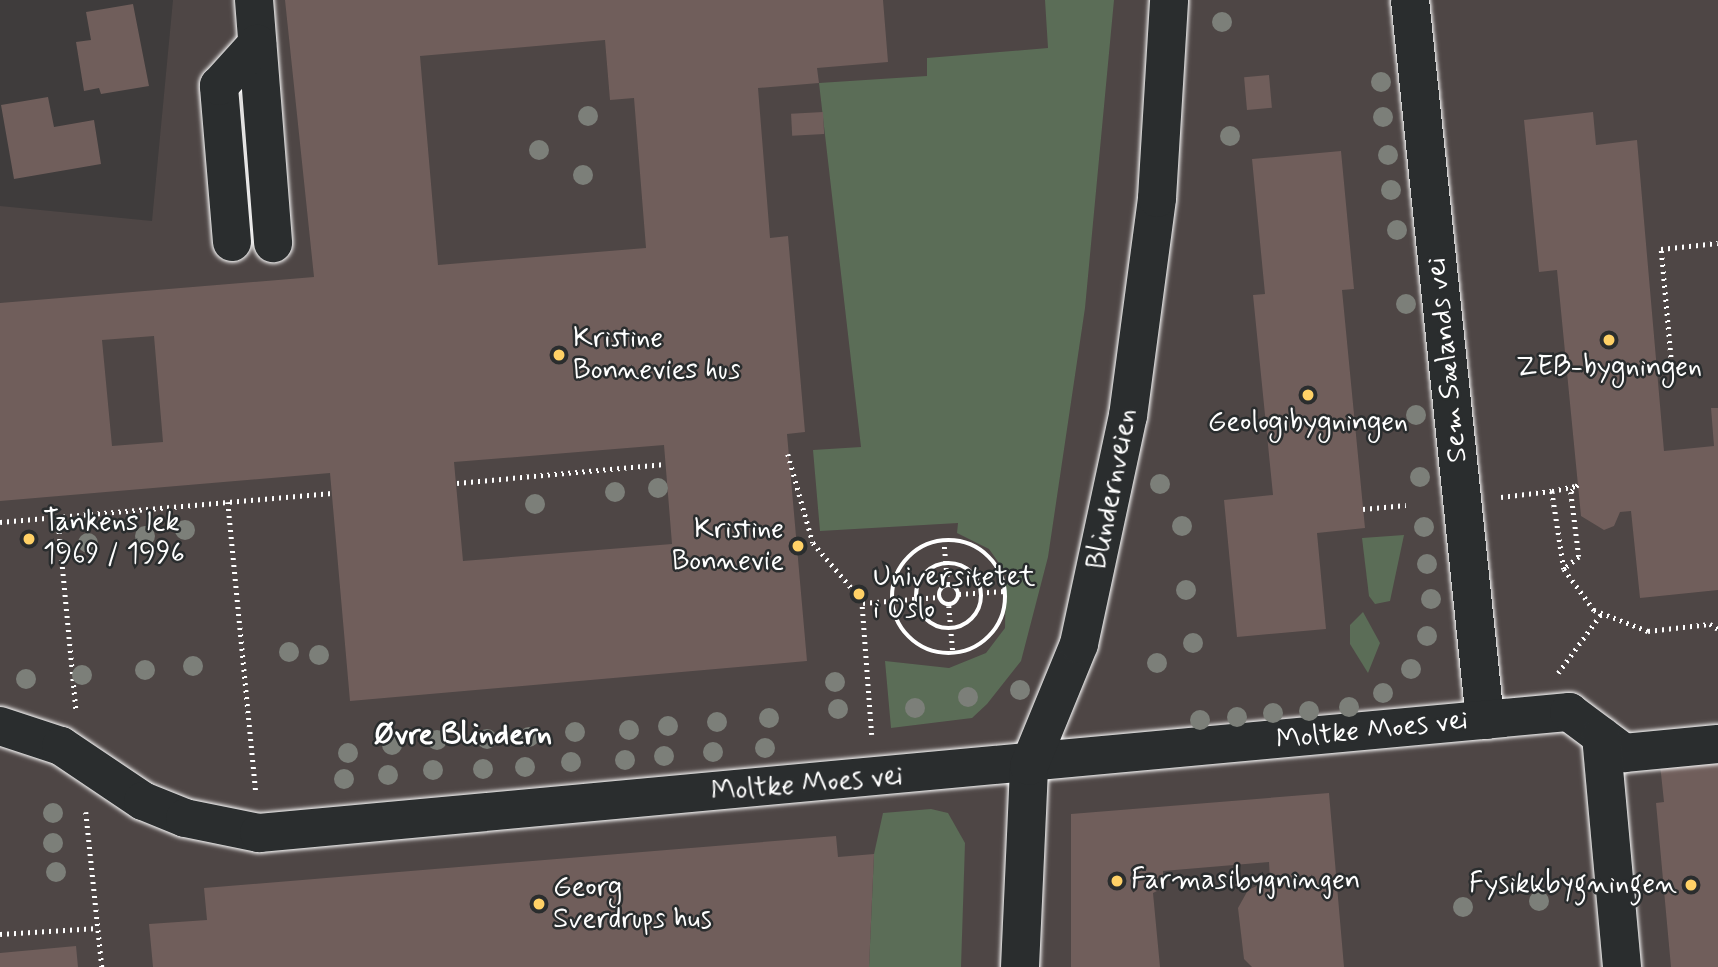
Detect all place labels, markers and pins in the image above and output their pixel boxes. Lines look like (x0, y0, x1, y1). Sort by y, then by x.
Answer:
place label: Kristine Bonnevies hus (573, 322, 743, 388)
marker: ZEB-bygningen (1601, 332, 1617, 348)
marker: Kristine Bonnevies hus (551, 347, 567, 363)
place label: ZEB-bygningen (1516, 351, 1702, 385)
marker: Geologibygningen (1300, 387, 1316, 403)
place label: Geologibygningen (1208, 406, 1408, 440)
place label: Tankens lek 1969 / 1996 (43, 506, 185, 572)
place label: Kristine Bonnevie (672, 513, 784, 579)
marker: Tankens lek 1969 / 1996 (21, 531, 37, 547)
marker: Kristine Bonnevie (790, 538, 806, 554)
place label: Universitetet i Oslo (873, 561, 1036, 627)
marker: Universitetet i Oslo (851, 586, 867, 602)
place label: Farmasibygningen (1131, 864, 1361, 898)
place label: Fysikkbygningen (1469, 868, 1677, 902)
place label: Georg Sverdrups hus (553, 871, 711, 937)
marker: Farmasibygningen (1109, 873, 1125, 889)
marker: Fysikkbygningen (1683, 877, 1699, 893)
marker: Georg Sverdrups hus (531, 896, 547, 912)

